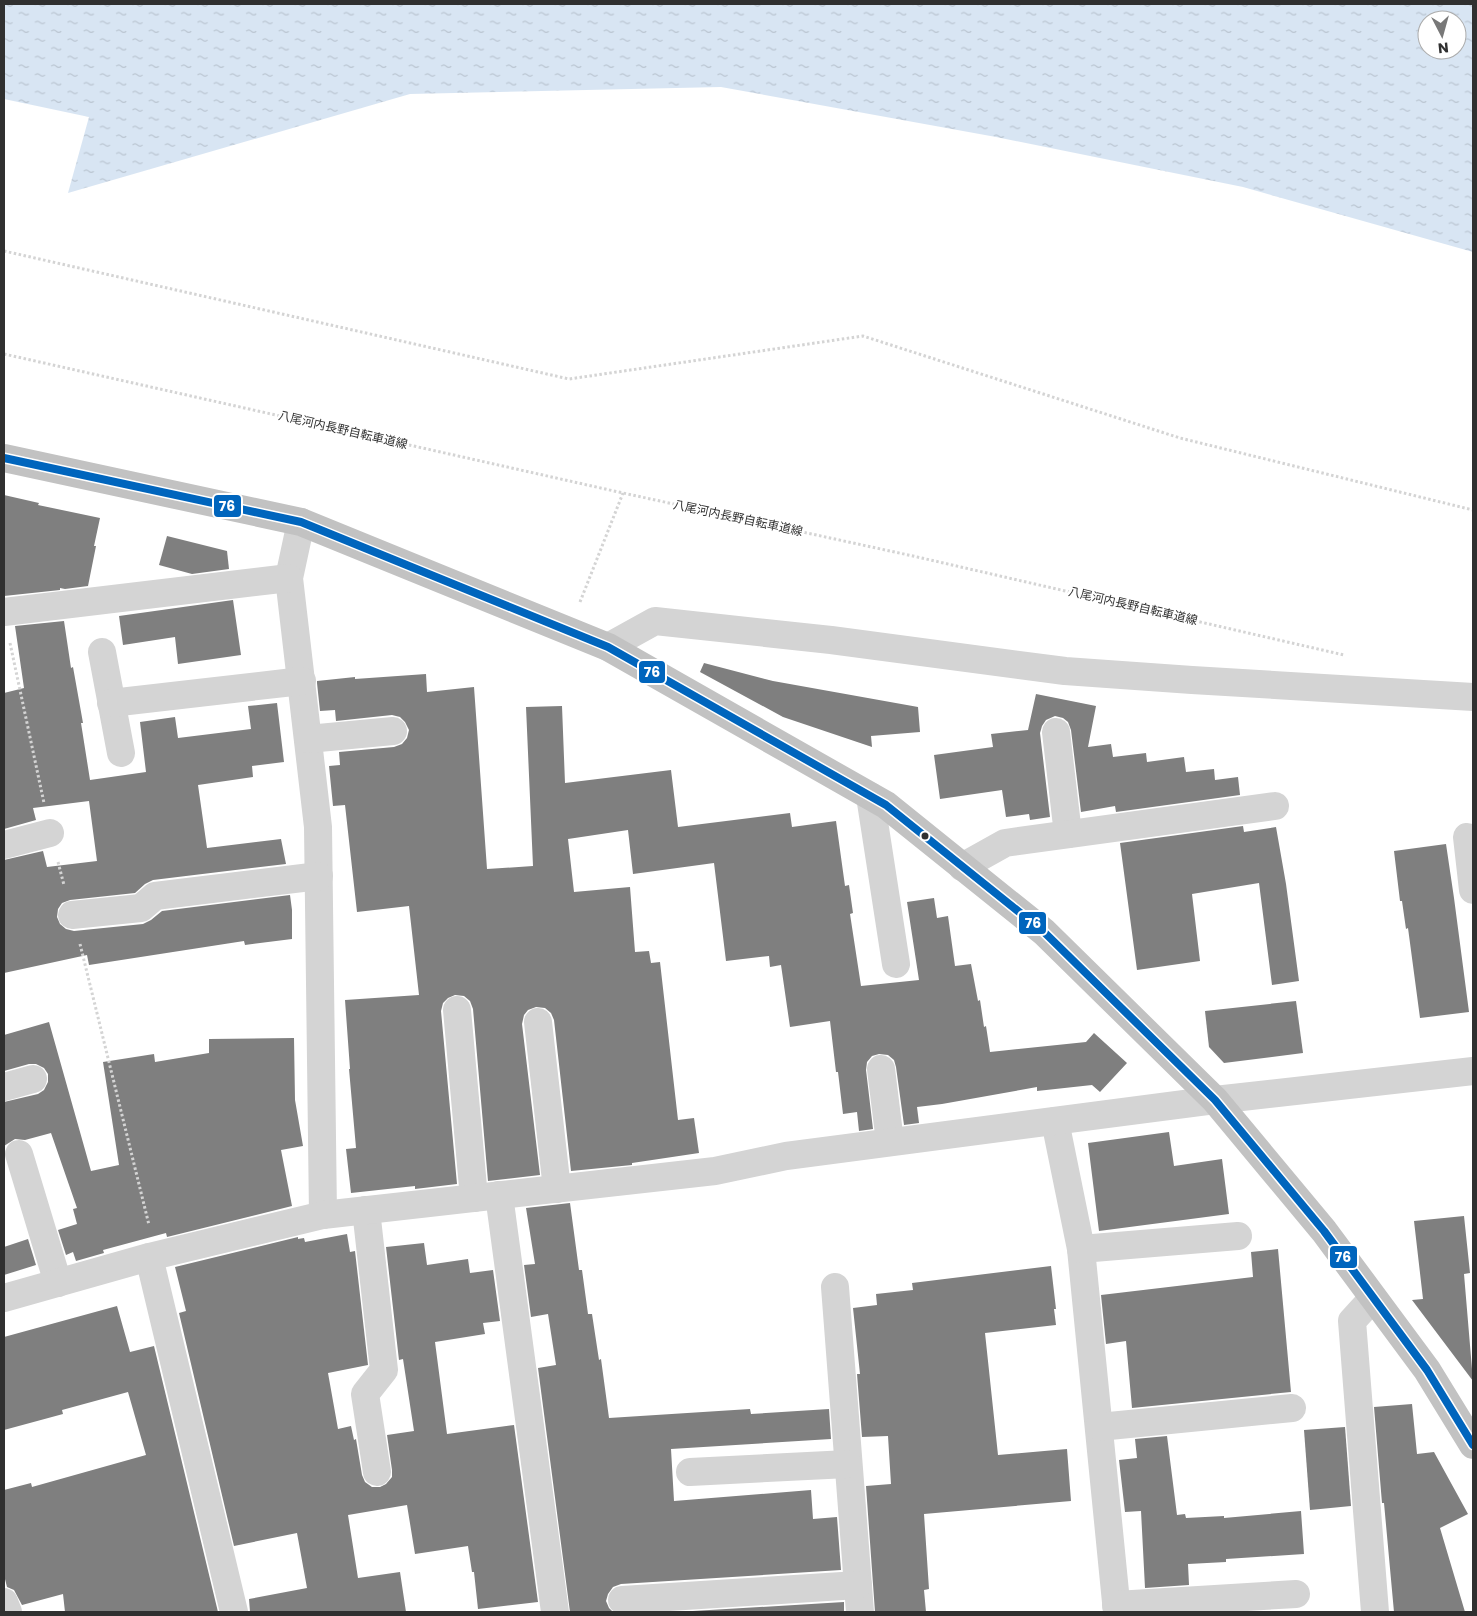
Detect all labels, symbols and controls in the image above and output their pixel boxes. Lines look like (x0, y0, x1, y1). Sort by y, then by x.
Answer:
north arrow (1417, 10, 1467, 60)
text: N (1437, 37, 1450, 58)
street label: 八尾河内長野自転車道線 (277, 406, 409, 453)
line badge: 76 (213, 494, 242, 518)
street label: 八尾河内長野自転車道線 (672, 495, 804, 540)
text: 76 (219, 496, 235, 516)
street label: 八尾河内長野自転車道線 (1067, 582, 1199, 629)
line badge: 76 (638, 660, 666, 684)
text: 76 (644, 662, 660, 682)
unlabelled marker (920, 831, 930, 841)
line badge: 76 (1018, 911, 1047, 935)
text: 76 (1025, 913, 1041, 933)
line badge: 76 (1329, 1245, 1358, 1269)
text: 76 (1335, 1247, 1351, 1267)

